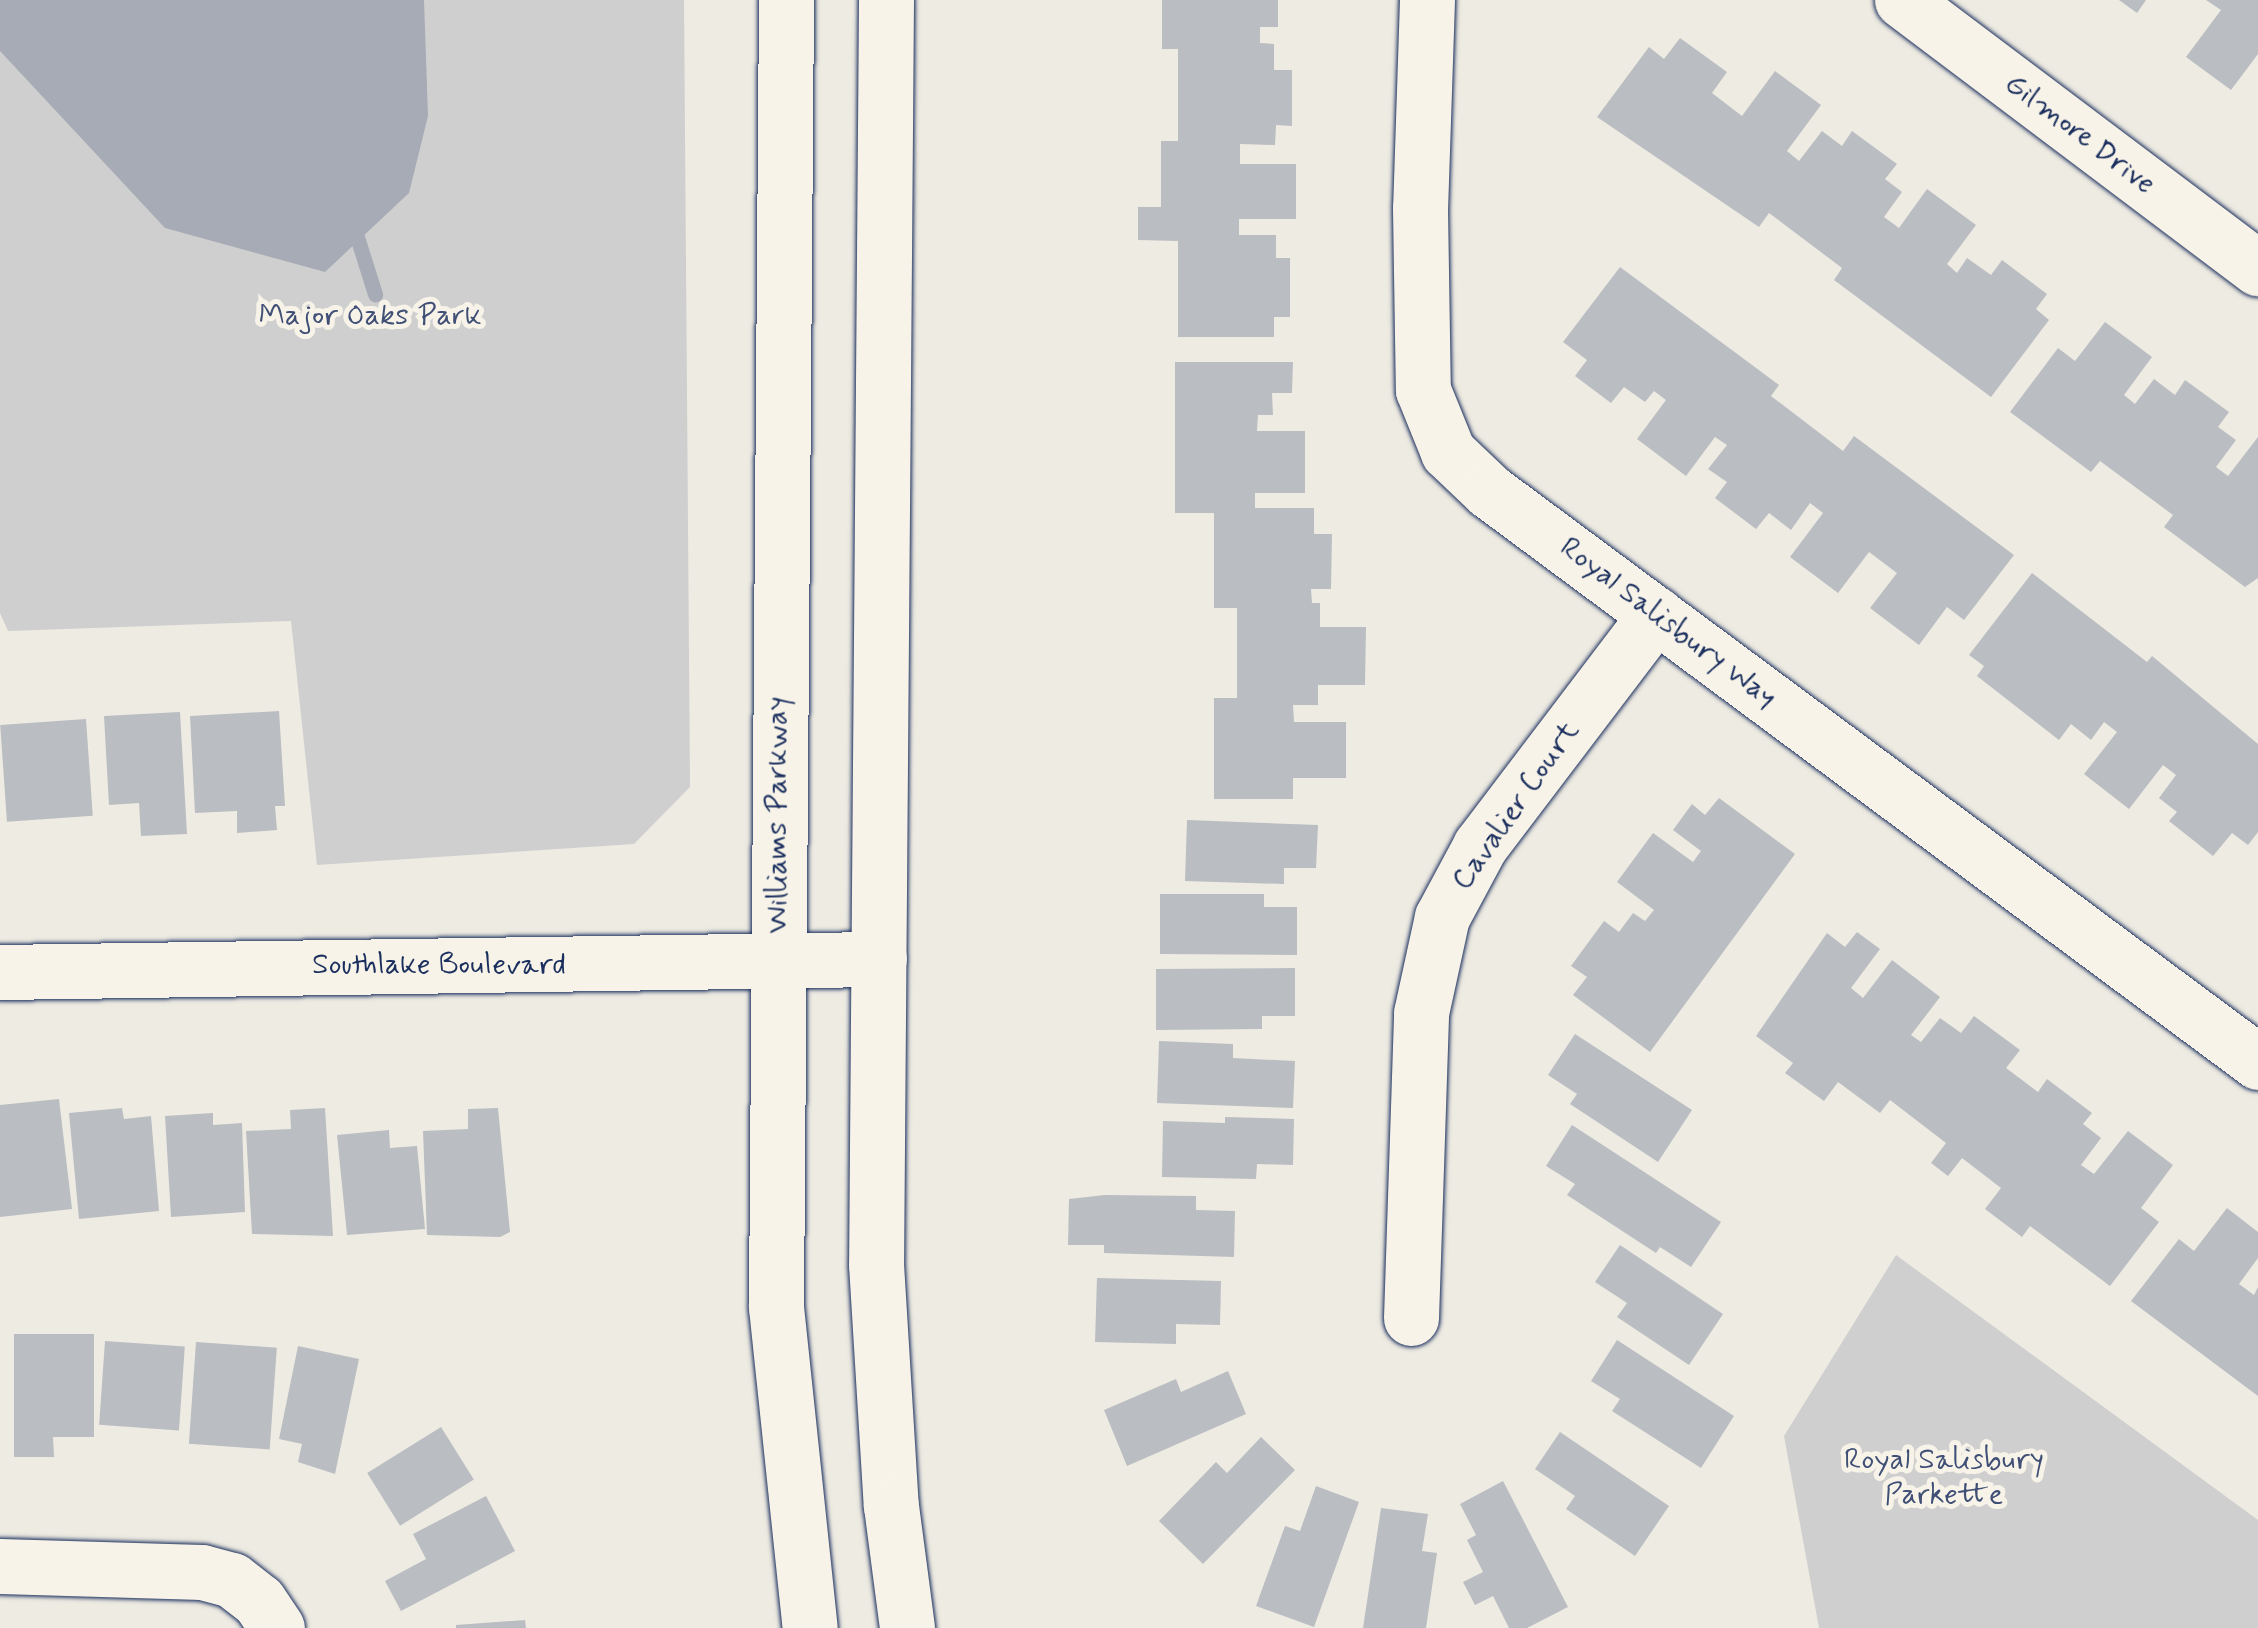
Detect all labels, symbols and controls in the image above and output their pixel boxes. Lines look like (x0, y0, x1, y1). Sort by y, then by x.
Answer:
street label: Gilmore Drive (1998, 66, 2162, 202)
park label: Major Oaks Park (260, 298, 480, 334)
street label: Royal Salisbury Way (1552, 529, 1784, 717)
street label: Williams Parkway (760, 700, 796, 930)
street label: Cavalier Court (1446, 717, 1586, 895)
street label: Southlake Boulevard (316, 947, 562, 983)
park label: Royal Salisbury Parkette (1845, 1442, 2043, 1512)

